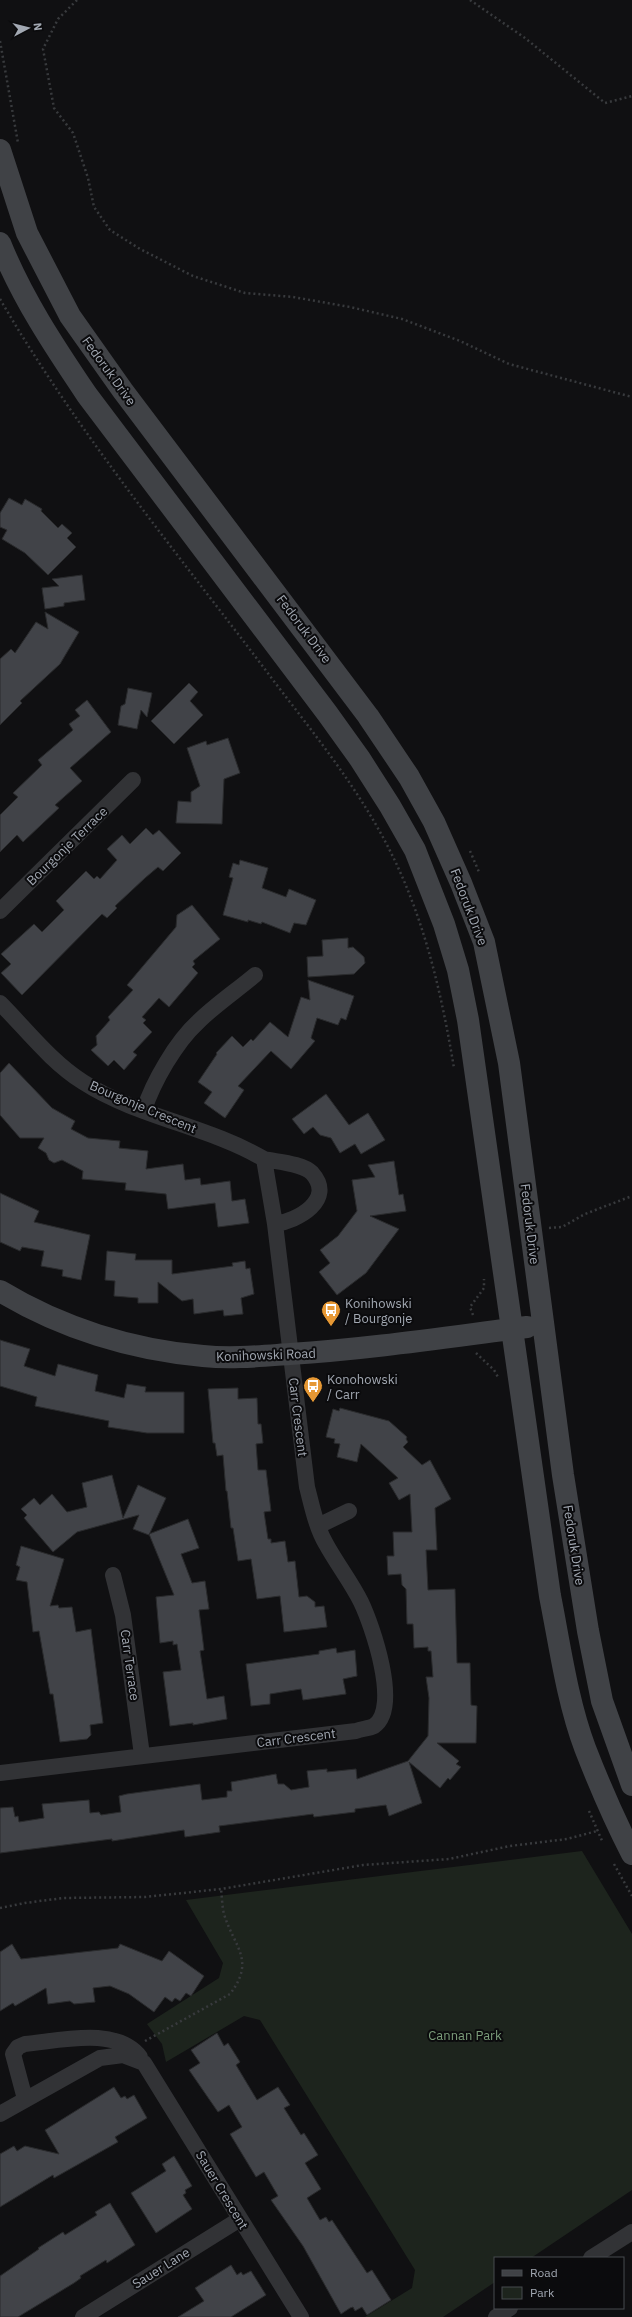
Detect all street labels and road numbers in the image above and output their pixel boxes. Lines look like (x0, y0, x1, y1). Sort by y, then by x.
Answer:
street label: Fedoruk Drive (78, 333, 140, 409)
street label: Fedoruk Drive (273, 591, 335, 667)
street label: Bourgonje Terrace (23, 803, 111, 889)
street label: Fedoruk Drive (447, 866, 491, 948)
street label: Bourgonje Crescent (87, 1077, 199, 1137)
street label: Fedoruk Drive (517, 1183, 543, 1265)
street label: Konihowski Road (216, 1345, 316, 1365)
street label: Carr Crescent (285, 1377, 311, 1457)
street label: Fedoruk Drive (559, 1504, 589, 1586)
street label: Carr Terrace (117, 1628, 143, 1702)
street label: Carr Crescent (256, 1725, 336, 1751)
street label: Sauer Crescent (192, 2148, 252, 2232)
street label: Sauer Lane (129, 2244, 193, 2292)

